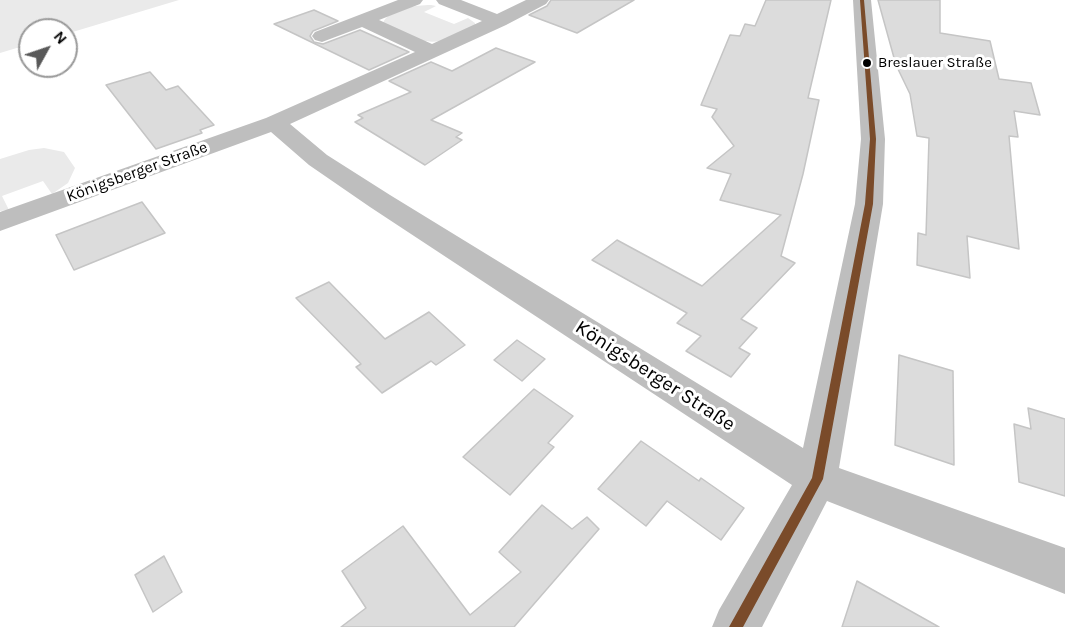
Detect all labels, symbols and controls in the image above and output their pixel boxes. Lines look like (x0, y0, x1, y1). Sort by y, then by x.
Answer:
north arrow (18, 18, 78, 78)
text: N (50, 27, 72, 48)
place label: Breslauer Straße (878, 54, 992, 72)
marker: Breslauer Straße (861, 57, 873, 69)
street label: Königsberger Straße (64, 138, 210, 206)
street label: Königsberger Straße (571, 315, 739, 437)

